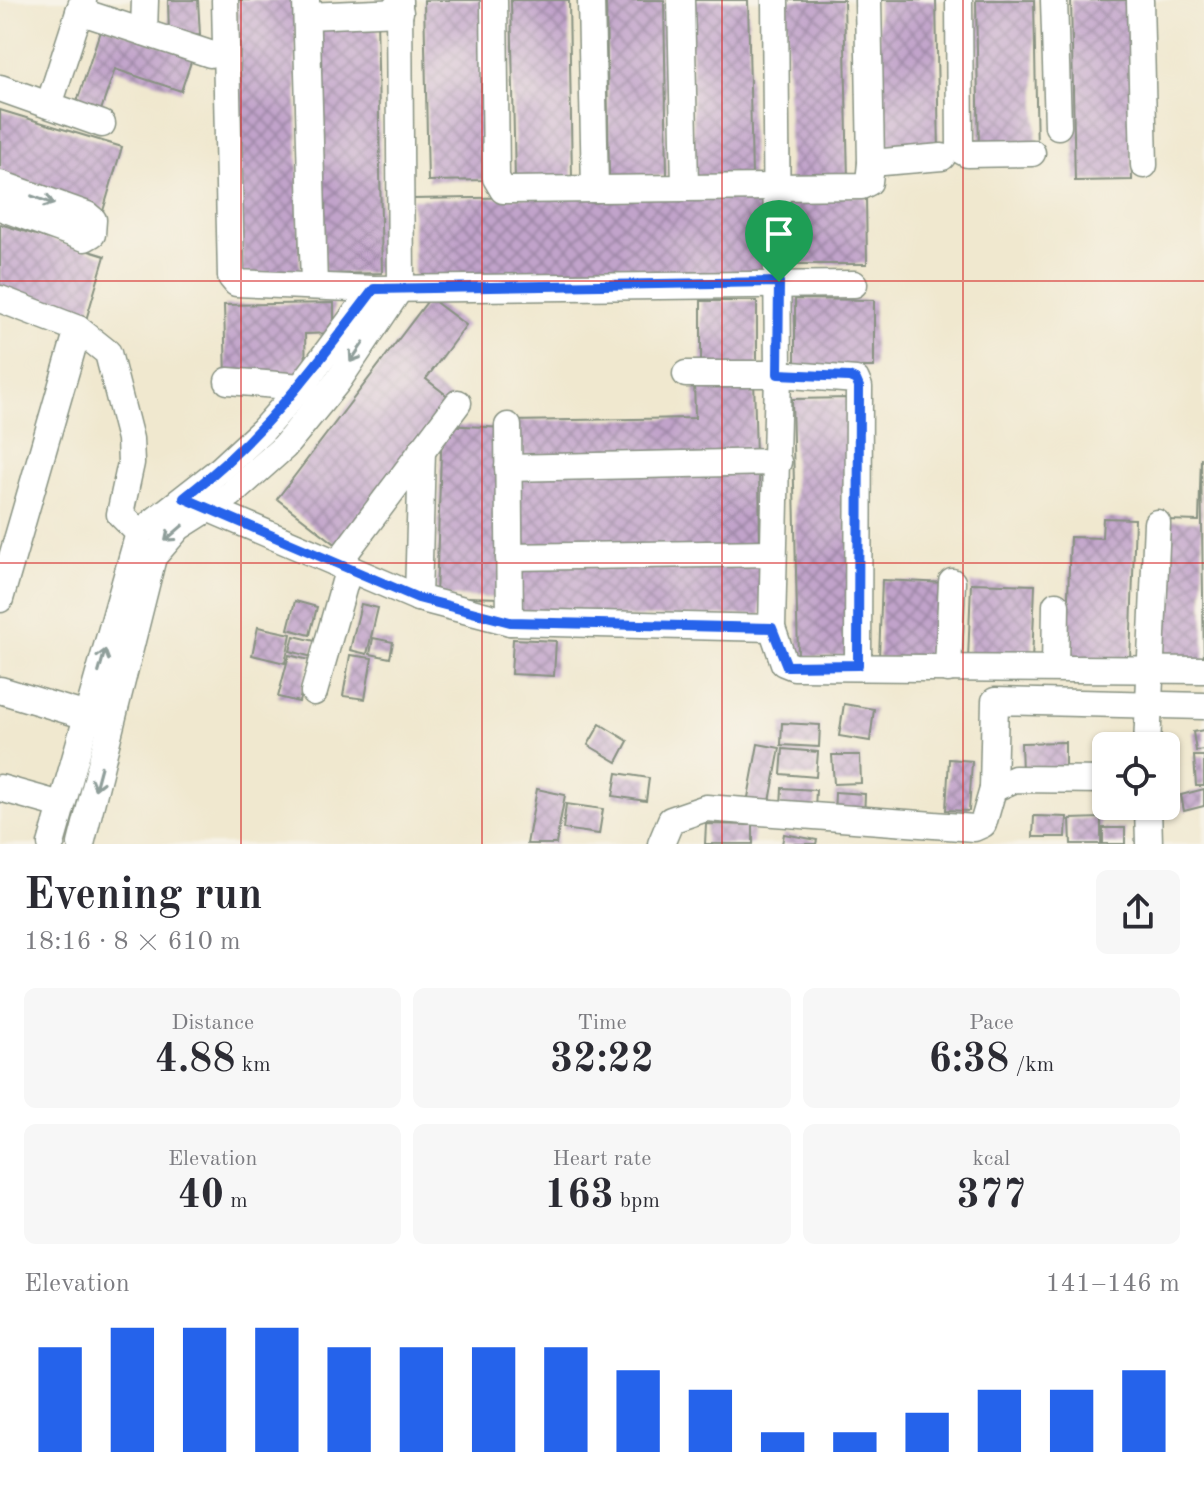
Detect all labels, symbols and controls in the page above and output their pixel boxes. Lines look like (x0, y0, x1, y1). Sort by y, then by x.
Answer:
one-way arrow (30, 194, 55, 208)
pin (745, 200, 813, 282)
icon: arrive (757, 212, 801, 256)
one-way arrow (349, 341, 366, 363)
one-way arrow (165, 524, 185, 542)
one-way arrow (95, 648, 110, 674)
map controls (1092, 732, 1180, 820)
button: locate (1092, 732, 1180, 820)
one-way arrow (89, 764, 104, 790)
button: share (1096, 870, 1180, 954)
text: Evening run (24, 874, 262, 918)
text: 18:16 · 8 × 610 m (24, 929, 241, 955)
text: Distance (171, 1012, 254, 1034)
text: Time (577, 1012, 627, 1034)
text: Pace (969, 1012, 1014, 1034)
text: 4.88 (155, 1041, 236, 1081)
text: 32:22 (550, 1041, 654, 1081)
text: 6:38 (928, 1041, 1009, 1081)
text: km (236, 1054, 271, 1076)
text: /km (1009, 1054, 1054, 1076)
text: Elevation (168, 1148, 257, 1170)
text: Heart rate (553, 1148, 651, 1170)
text: kcal (972, 1148, 1010, 1170)
text: 40 (178, 1177, 224, 1217)
text: 163 (544, 1177, 614, 1217)
text: 377 (957, 1177, 1026, 1217)
text: m (224, 1190, 248, 1212)
text: bpm (614, 1190, 660, 1212)
text: Elevation (24, 1271, 130, 1297)
text: 141–146 m (1045, 1271, 1180, 1297)

